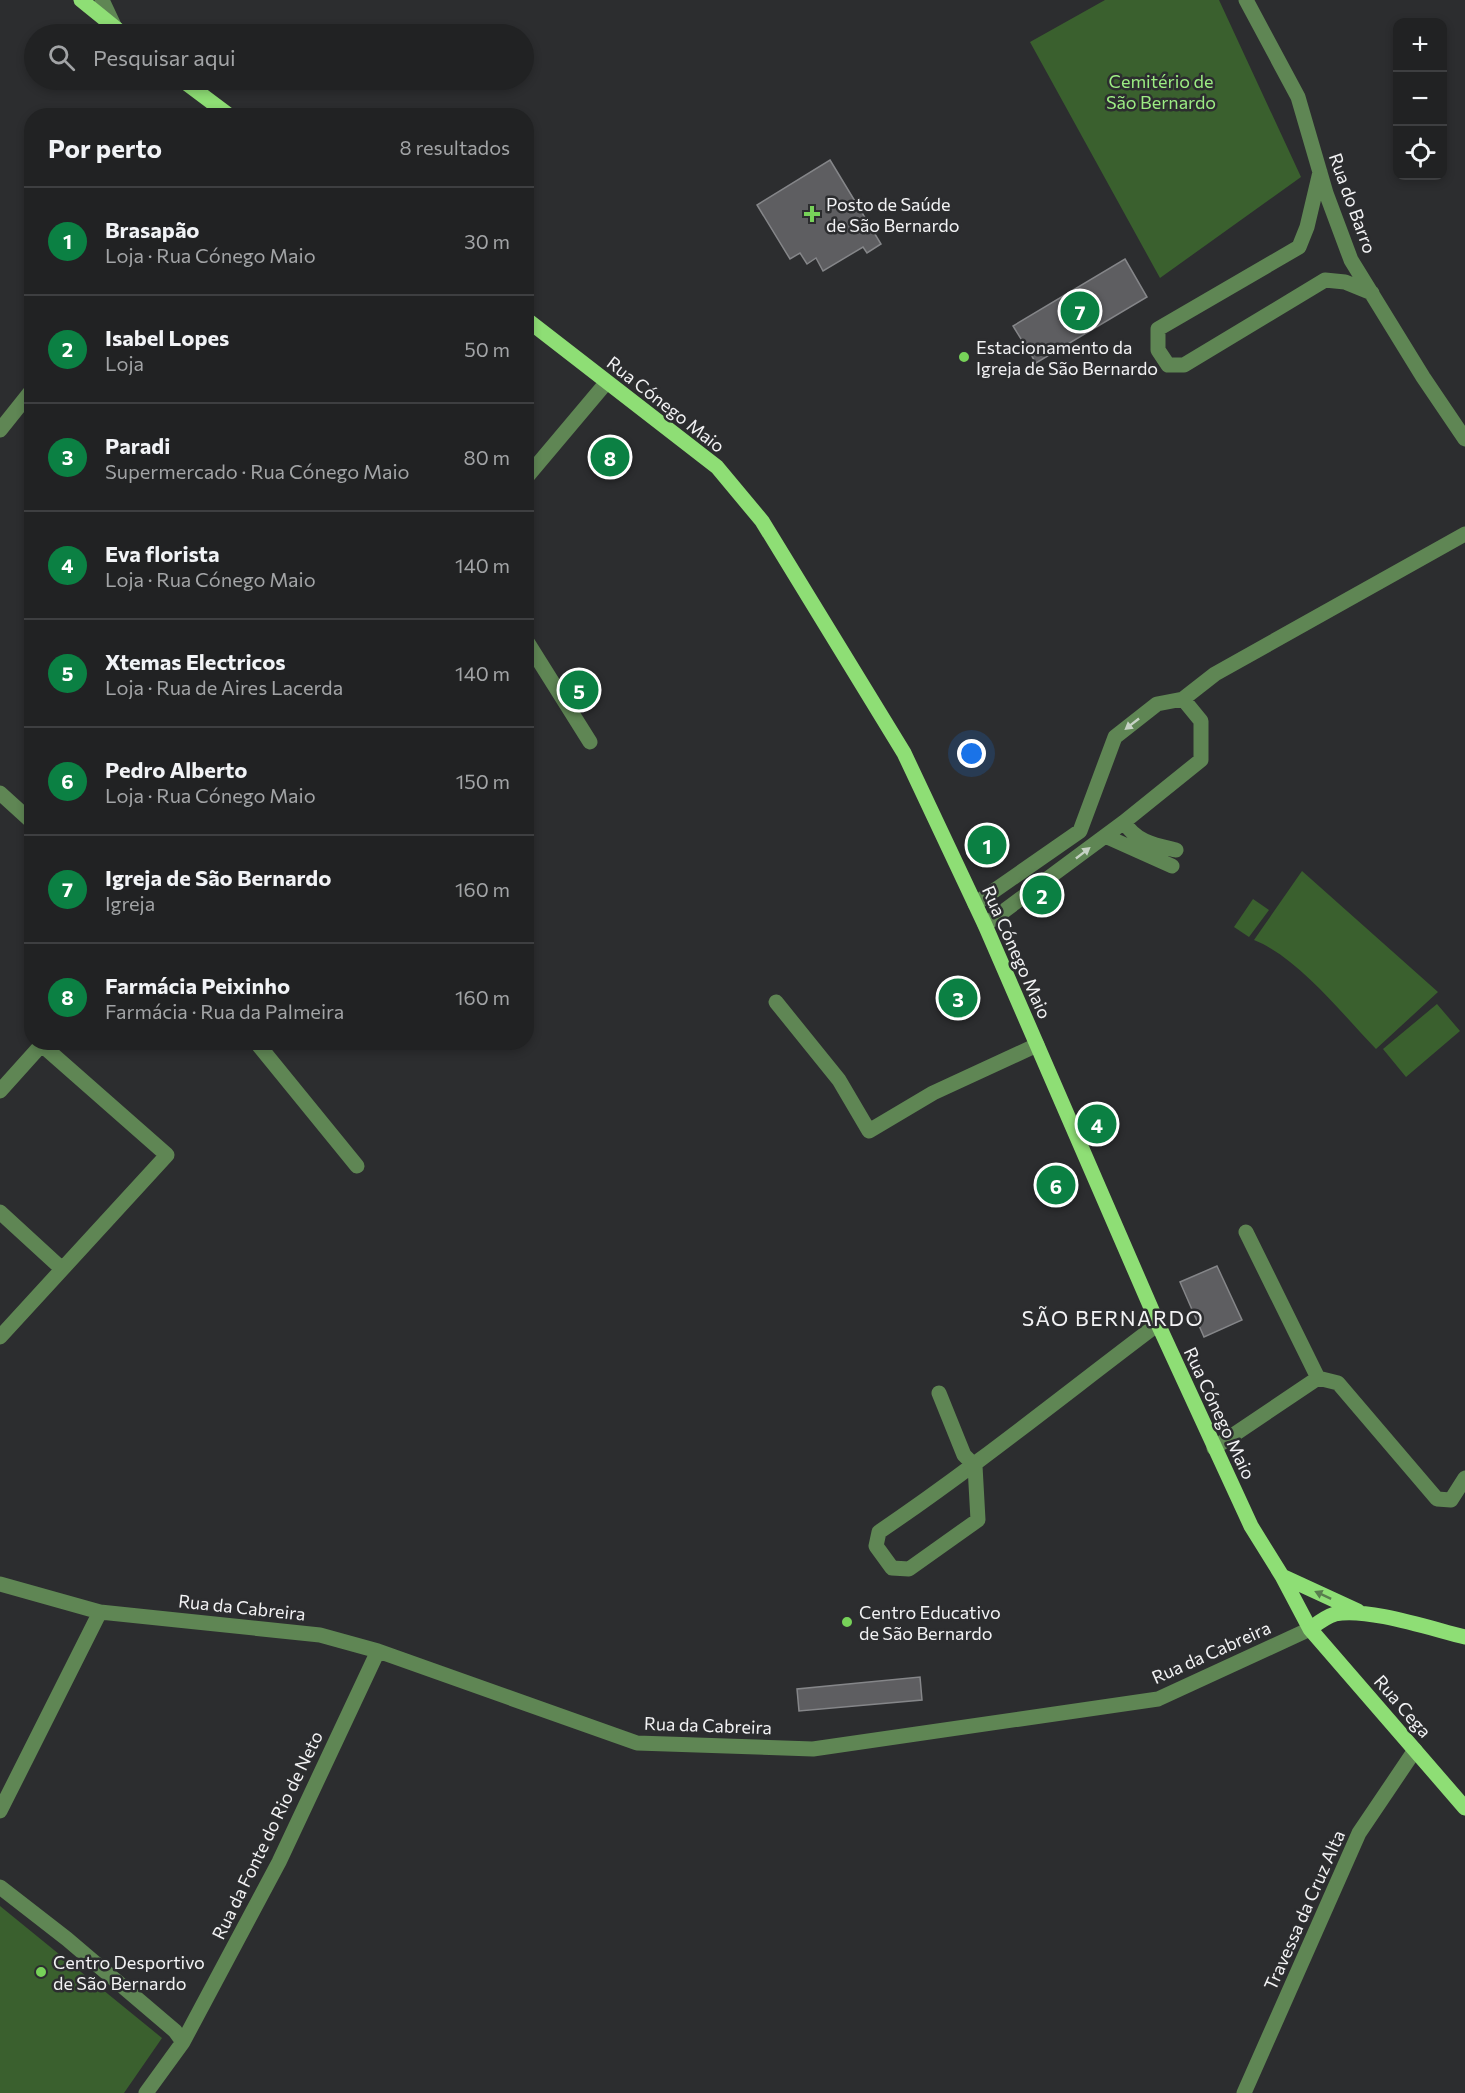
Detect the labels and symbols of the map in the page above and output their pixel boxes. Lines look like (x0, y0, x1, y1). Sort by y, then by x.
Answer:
park label: Cemitério de São Bernardo (1106, 70, 1216, 113)
street label: Rua do Barro (1325, 150, 1381, 256)
place label: Posto de Saúde de São Bernardo (826, 193, 960, 236)
marker: Posto de Saúde de São Bernardo (803, 205, 821, 223)
pin: 7 (1060, 288, 1100, 334)
place label: Estacionamento da Igreja de São Bernardo (976, 336, 1158, 379)
marker: Estacionamento da Igreja de São Bernardo (957, 350, 971, 364)
street label: Rua Cónego Maio (603, 351, 729, 457)
pin: 8 (590, 434, 630, 480)
pin: 5 (560, 668, 598, 712)
one-way arrow (1124, 717, 1140, 730)
your location (957, 739, 986, 768)
pin: 1 (968, 822, 1006, 868)
one-way arrow (1075, 847, 1090, 859)
pin: 2 (1022, 872, 1062, 918)
street label: Rua Cónego Maio (978, 882, 1056, 1022)
pin: 3 (938, 976, 978, 1020)
pin: 4 (1078, 1102, 1116, 1146)
pin: 6 (1036, 1162, 1076, 1208)
district label: SÃO BERNARDO (1022, 1305, 1204, 1330)
street label: Rua Cónego Maio (1180, 1343, 1260, 1483)
street label: Rua da Cabreira (177, 1589, 307, 1625)
one-way arrow (1314, 1590, 1331, 1599)
place label: Centro Educativo de São Bernardo (859, 1601, 1001, 1644)
marker: Centro Educativo de São Bernardo (840, 1615, 854, 1629)
street label: Rua da Cabreira (1148, 1616, 1274, 1688)
street label: Rua Cega (1370, 1670, 1436, 1742)
street label: Rua da Cabreira (644, 1712, 772, 1738)
street label: Rua da Fonte do Rio de Neto (207, 1727, 327, 1943)
street label: Travessa da Cruz Alta (1259, 1827, 1349, 1993)
place label: Centro Desportivo de São Bernardo (53, 1951, 205, 1994)
marker: Centro Desportivo de São Bernardo (34, 1965, 48, 1979)

